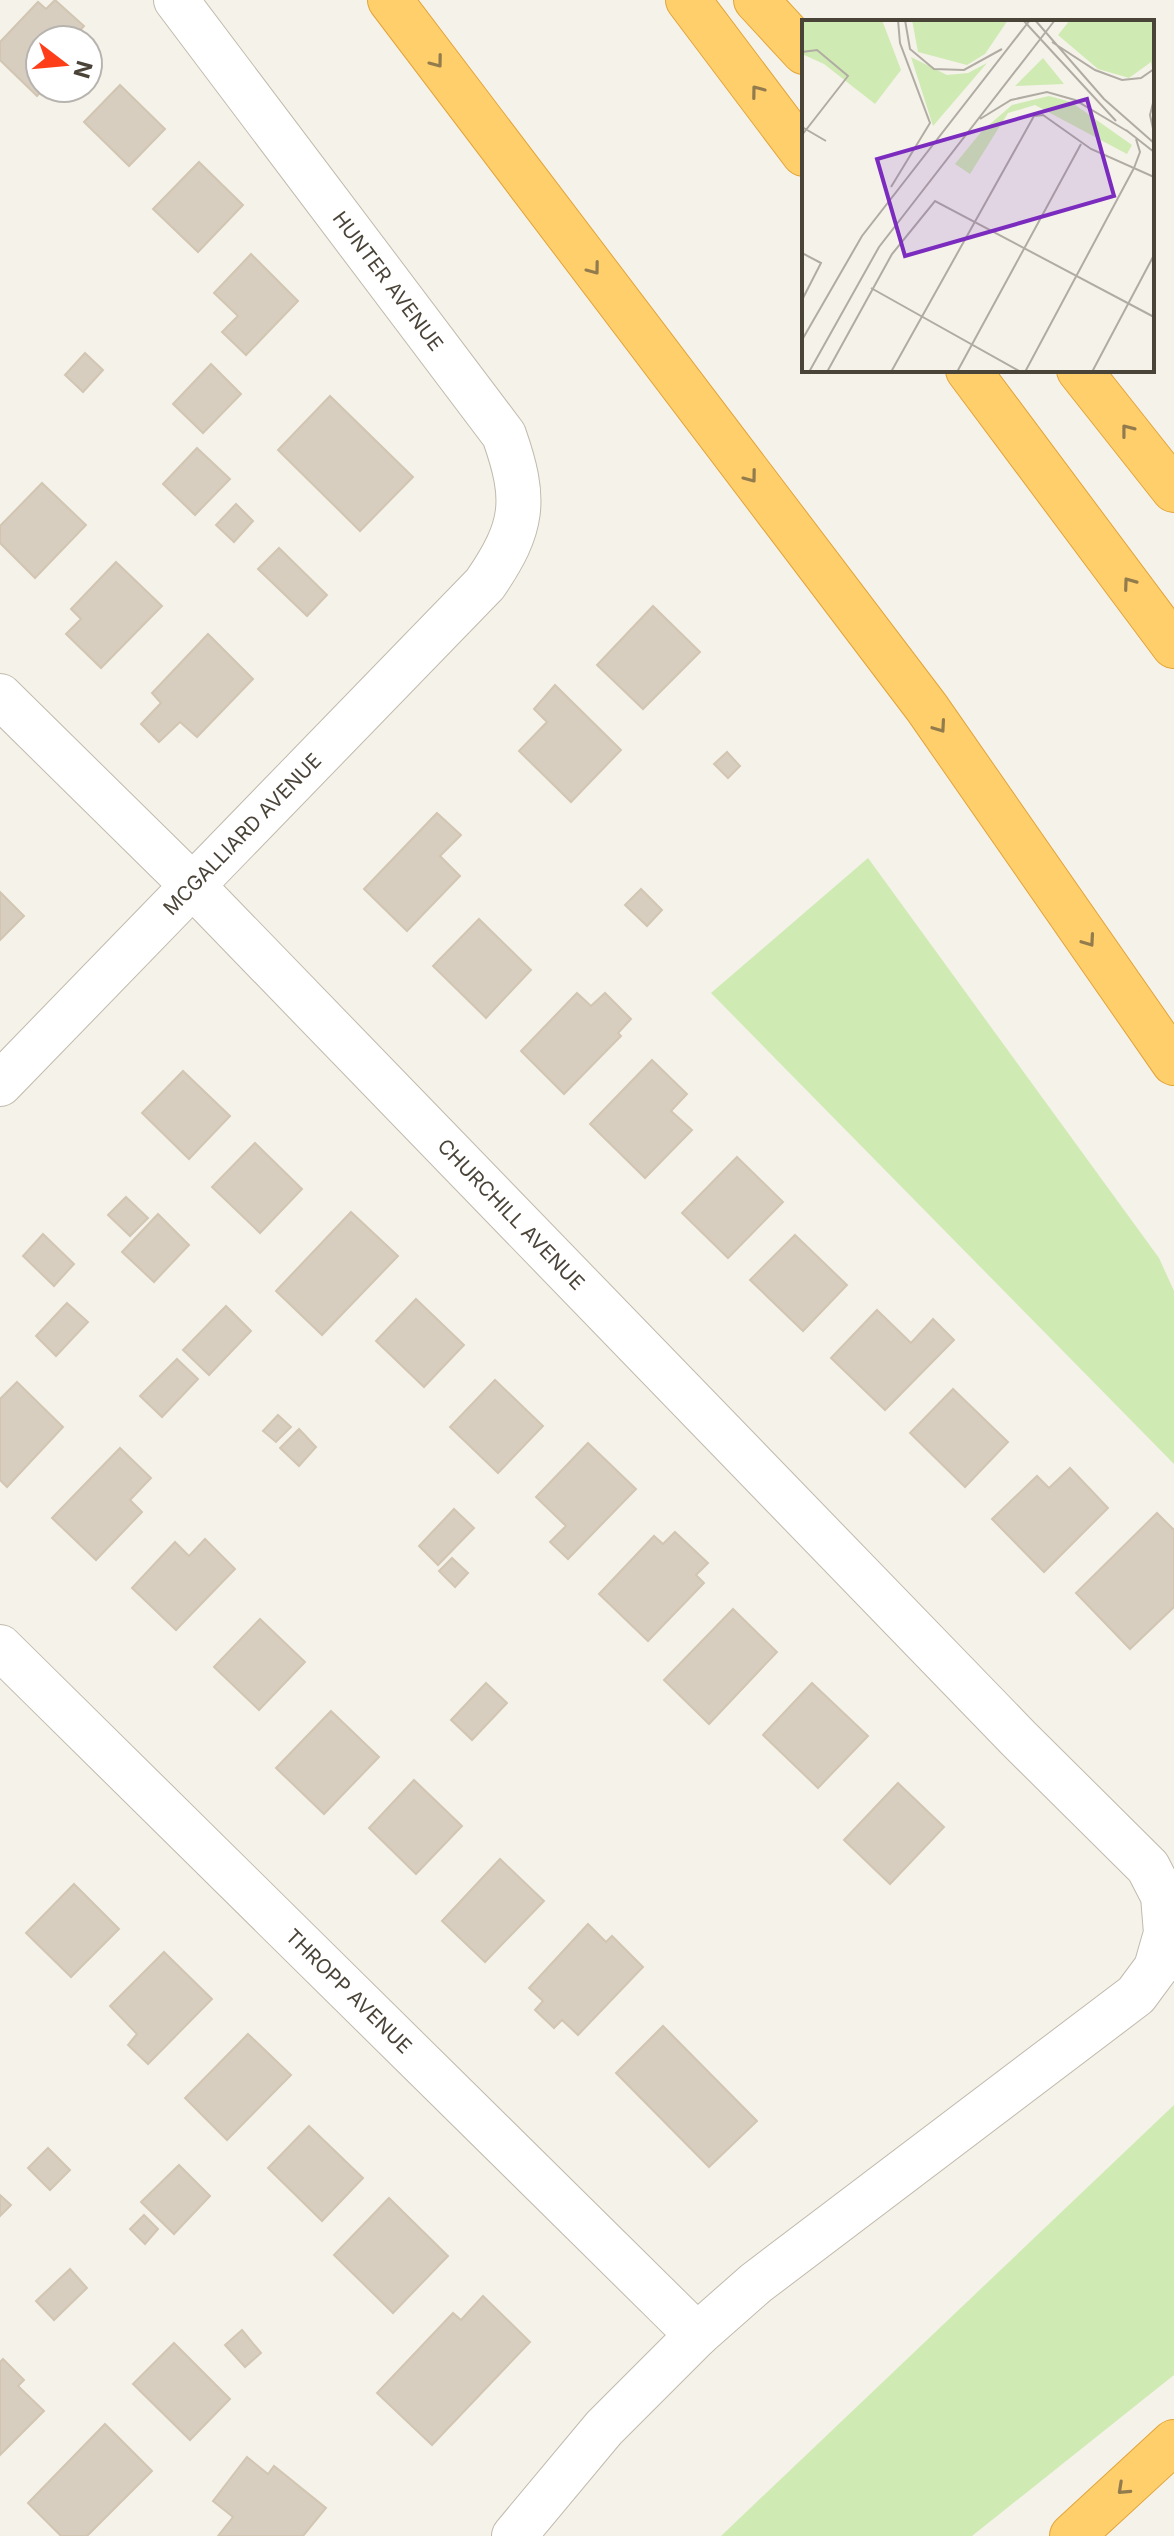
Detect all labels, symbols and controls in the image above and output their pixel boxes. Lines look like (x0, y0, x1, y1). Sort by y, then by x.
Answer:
inset map (802, 20, 1154, 372)
north arrow (24, 24, 104, 104)
one-way arrow (428, 53, 442, 68)
text: N (68, 58, 98, 81)
one-way arrow (752, 86, 766, 100)
street label: HUNTER AVENUE (328, 207, 448, 355)
one-way arrow (585, 261, 599, 275)
one-way arrow (1122, 424, 1136, 439)
one-way arrow (742, 468, 756, 483)
one-way arrow (1124, 577, 1138, 592)
one-way arrow (930, 719, 945, 733)
street label: MCGALLIARD AVENUE (158, 748, 326, 920)
one-way arrow (1079, 932, 1094, 946)
street label: CHURCHILL AVENUE (433, 1134, 589, 1295)
street label: THROPP AVENUE (281, 1924, 417, 2059)
one-way arrow (1118, 2479, 1132, 2494)

